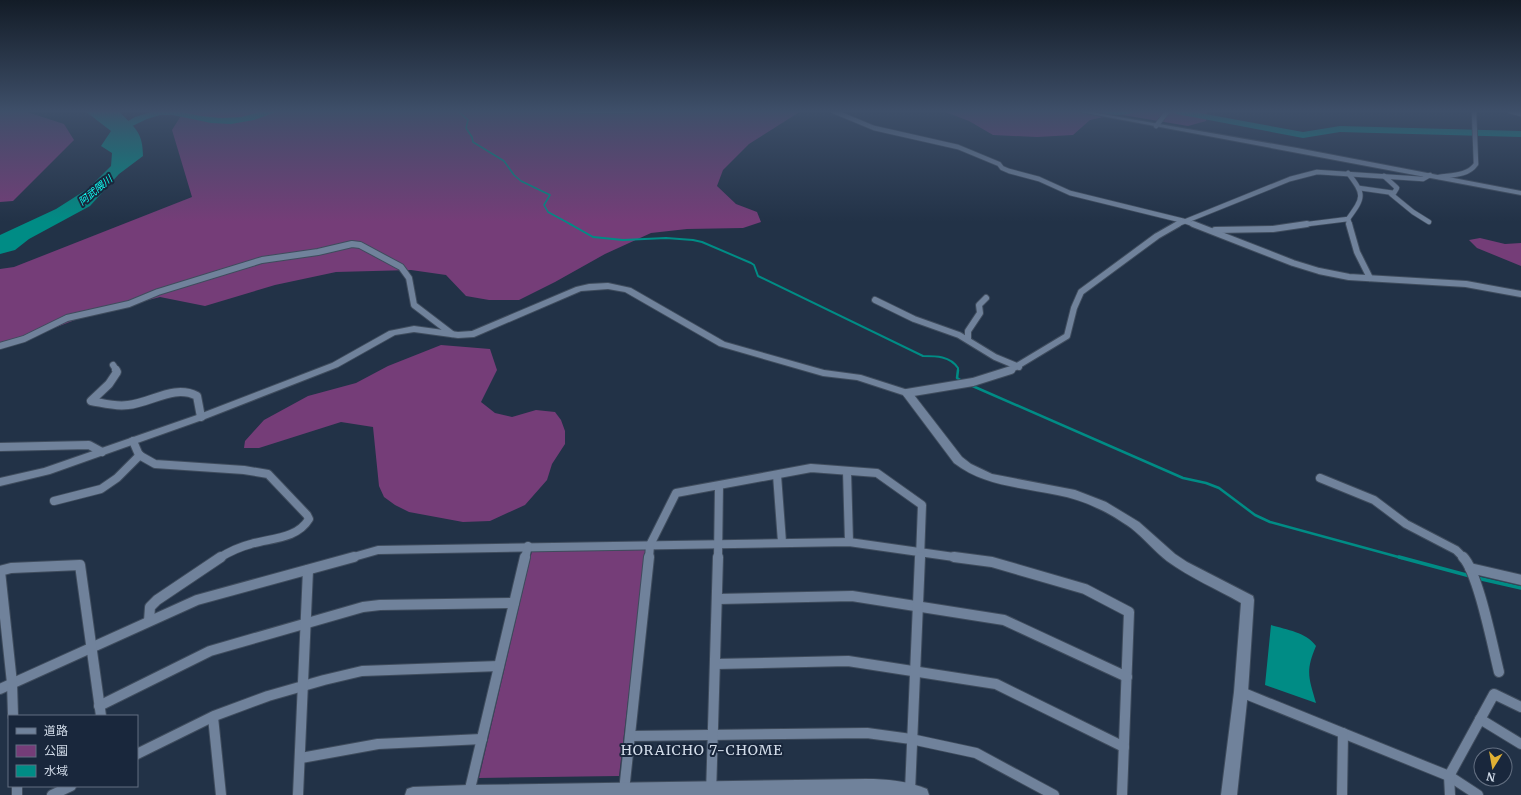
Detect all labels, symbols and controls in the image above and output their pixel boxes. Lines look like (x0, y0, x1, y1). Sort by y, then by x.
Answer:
water label: 阿武隈川 (76, 172, 116, 208)
legend (8, 715, 138, 787)
text: 道路 (44, 723, 68, 738)
district label: HORAICHO 7-CHOME (621, 741, 783, 759)
text: 公園 (44, 743, 68, 758)
north arrow (1473, 747, 1513, 787)
text: 水域 (44, 763, 68, 778)
text: N (1485, 769, 1497, 785)

